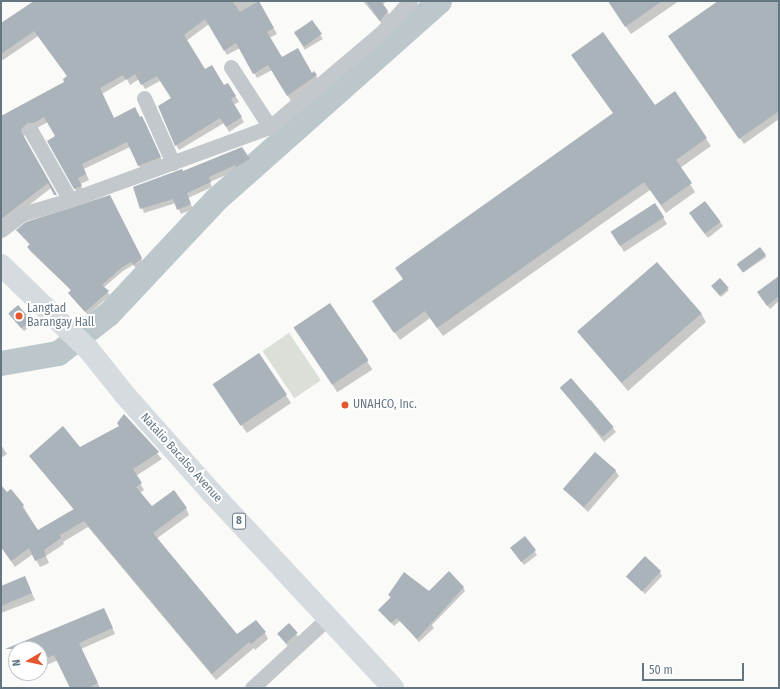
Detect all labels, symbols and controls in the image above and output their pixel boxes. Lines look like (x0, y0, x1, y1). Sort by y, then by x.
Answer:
place label: Langtad Barangay Hall (27, 302, 94, 330)
marker: Langtad Barangay Hall (14, 311, 24, 321)
place label: UNAHCO, Inc. (353, 398, 417, 412)
marker: UNAHCO, Inc. (340, 400, 350, 410)
street label: Natalio Bacalso Avenue (137, 411, 225, 505)
road number: 8 (232, 512, 246, 530)
north arrow (8, 641, 48, 681)
scale bar (644, 655, 746, 681)
text: N (10, 659, 24, 667)
text: 50 m (649, 663, 673, 677)

